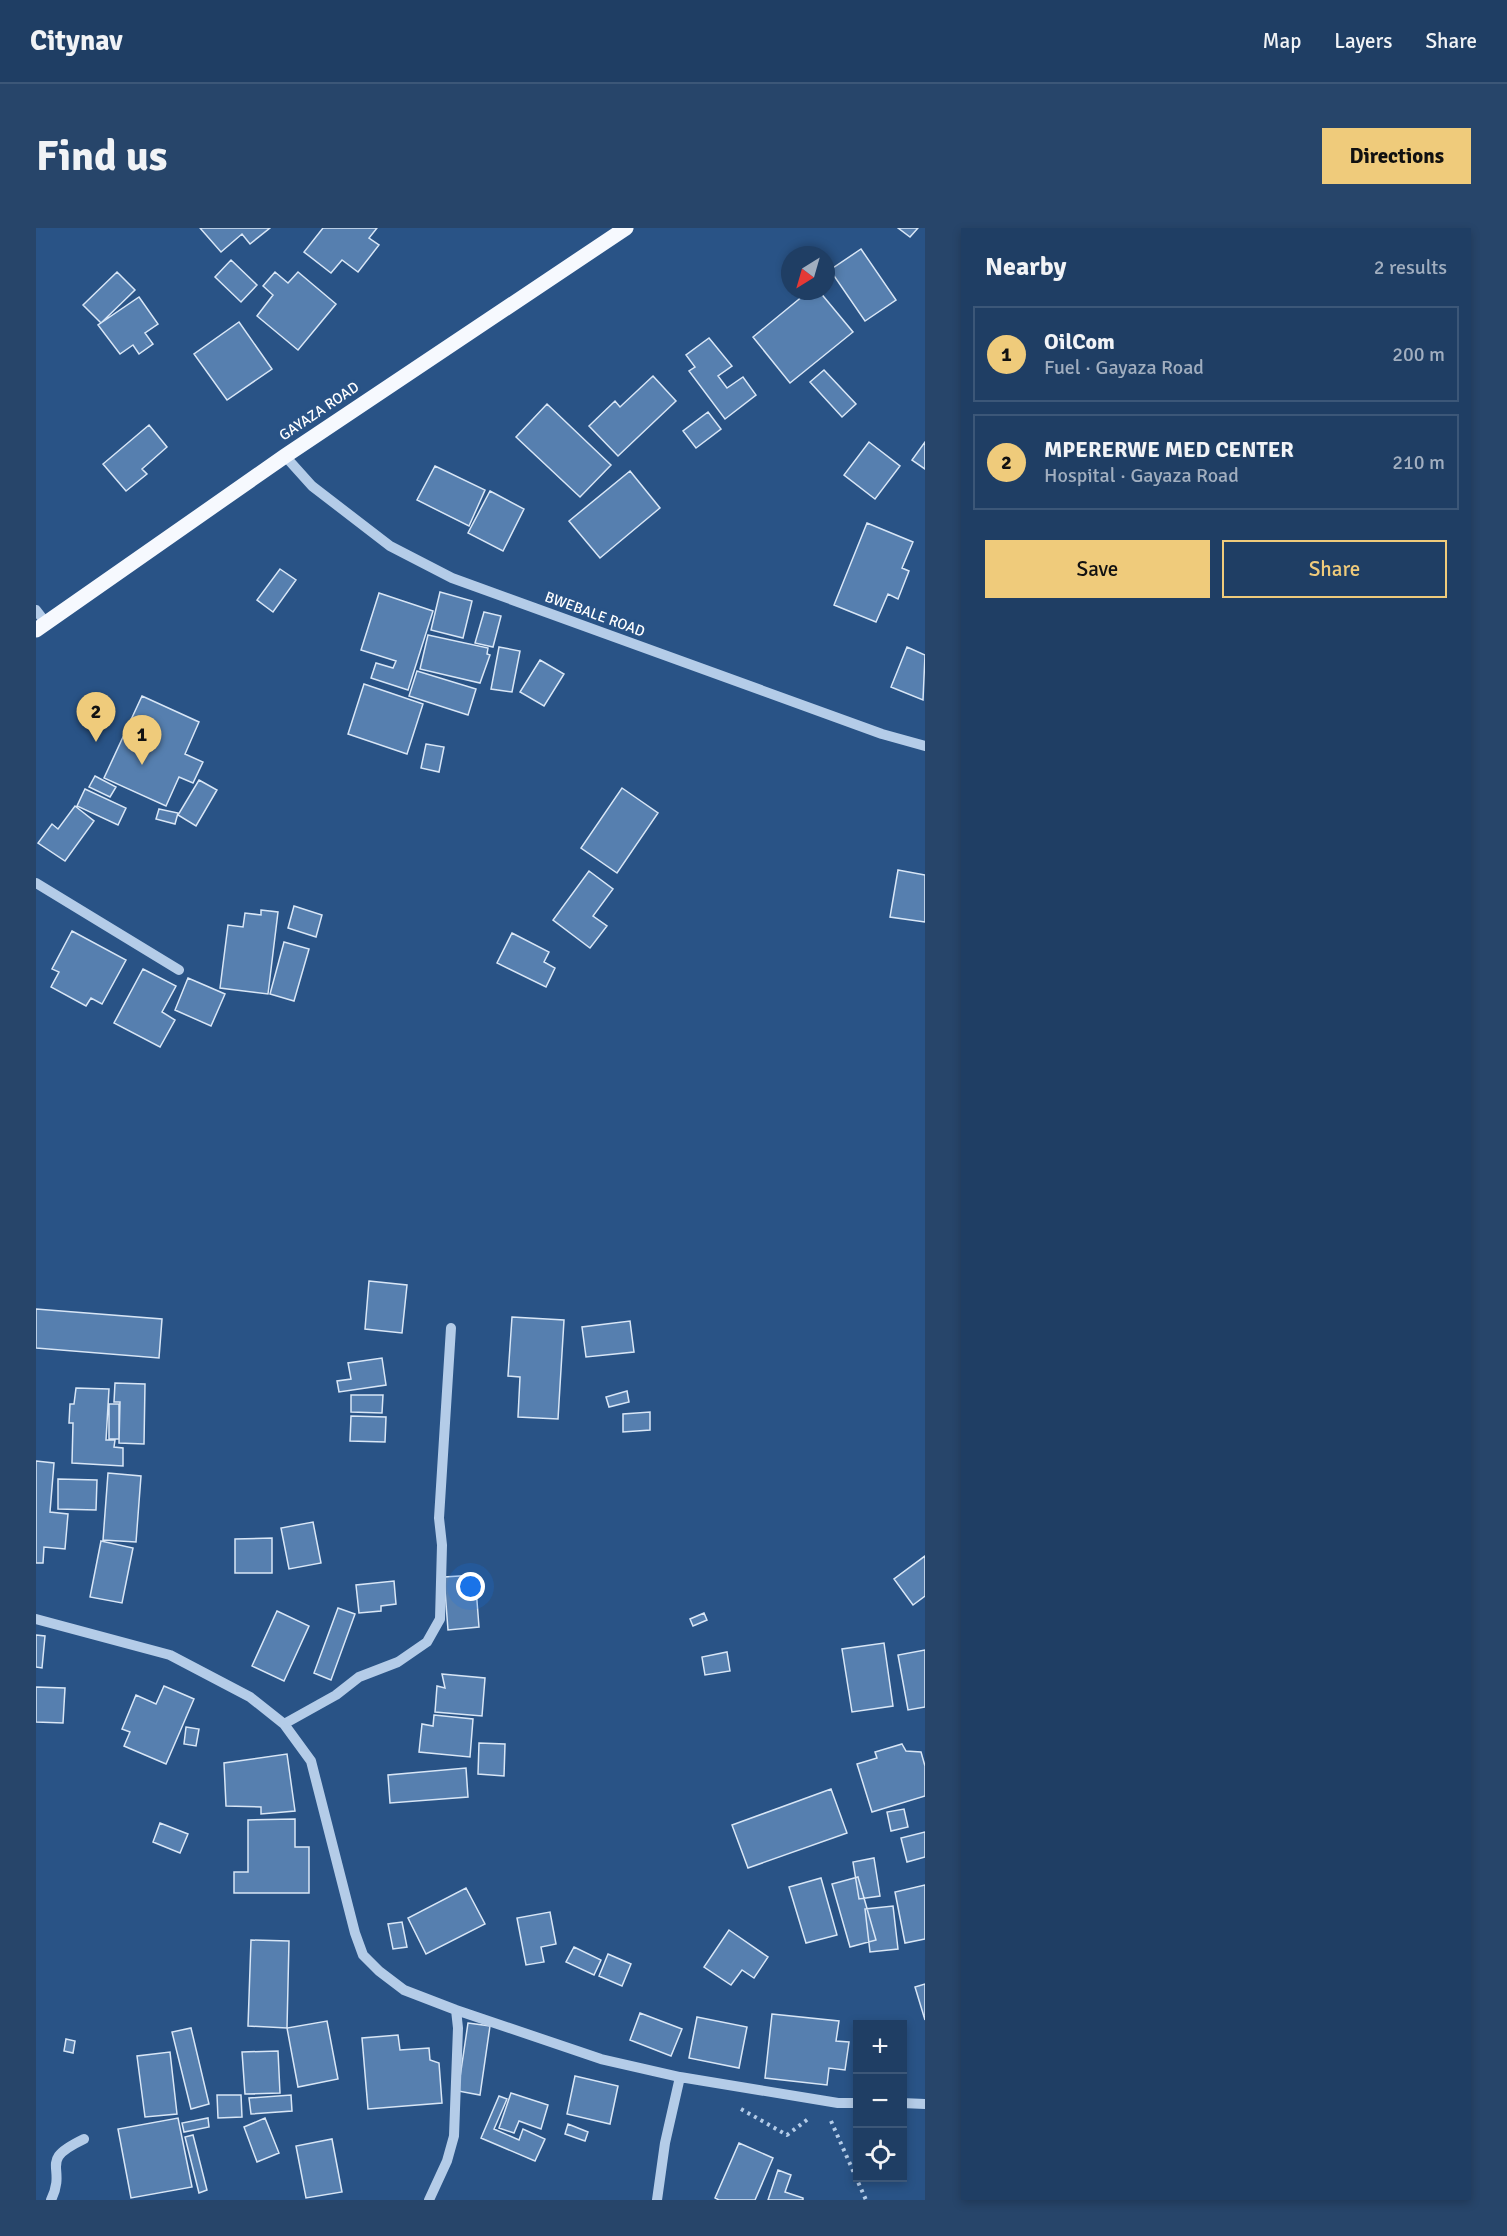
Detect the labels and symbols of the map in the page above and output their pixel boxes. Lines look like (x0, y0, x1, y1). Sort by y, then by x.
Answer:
north arrow (781, 246, 835, 300)
street label: GAYAZA ROAD (276, 378, 362, 444)
street label: BWEBALE ROAD (542, 588, 648, 640)
pin: 2 (76, 692, 116, 742)
pin: 1 (122, 716, 162, 765)
your location (456, 1572, 485, 1601)

